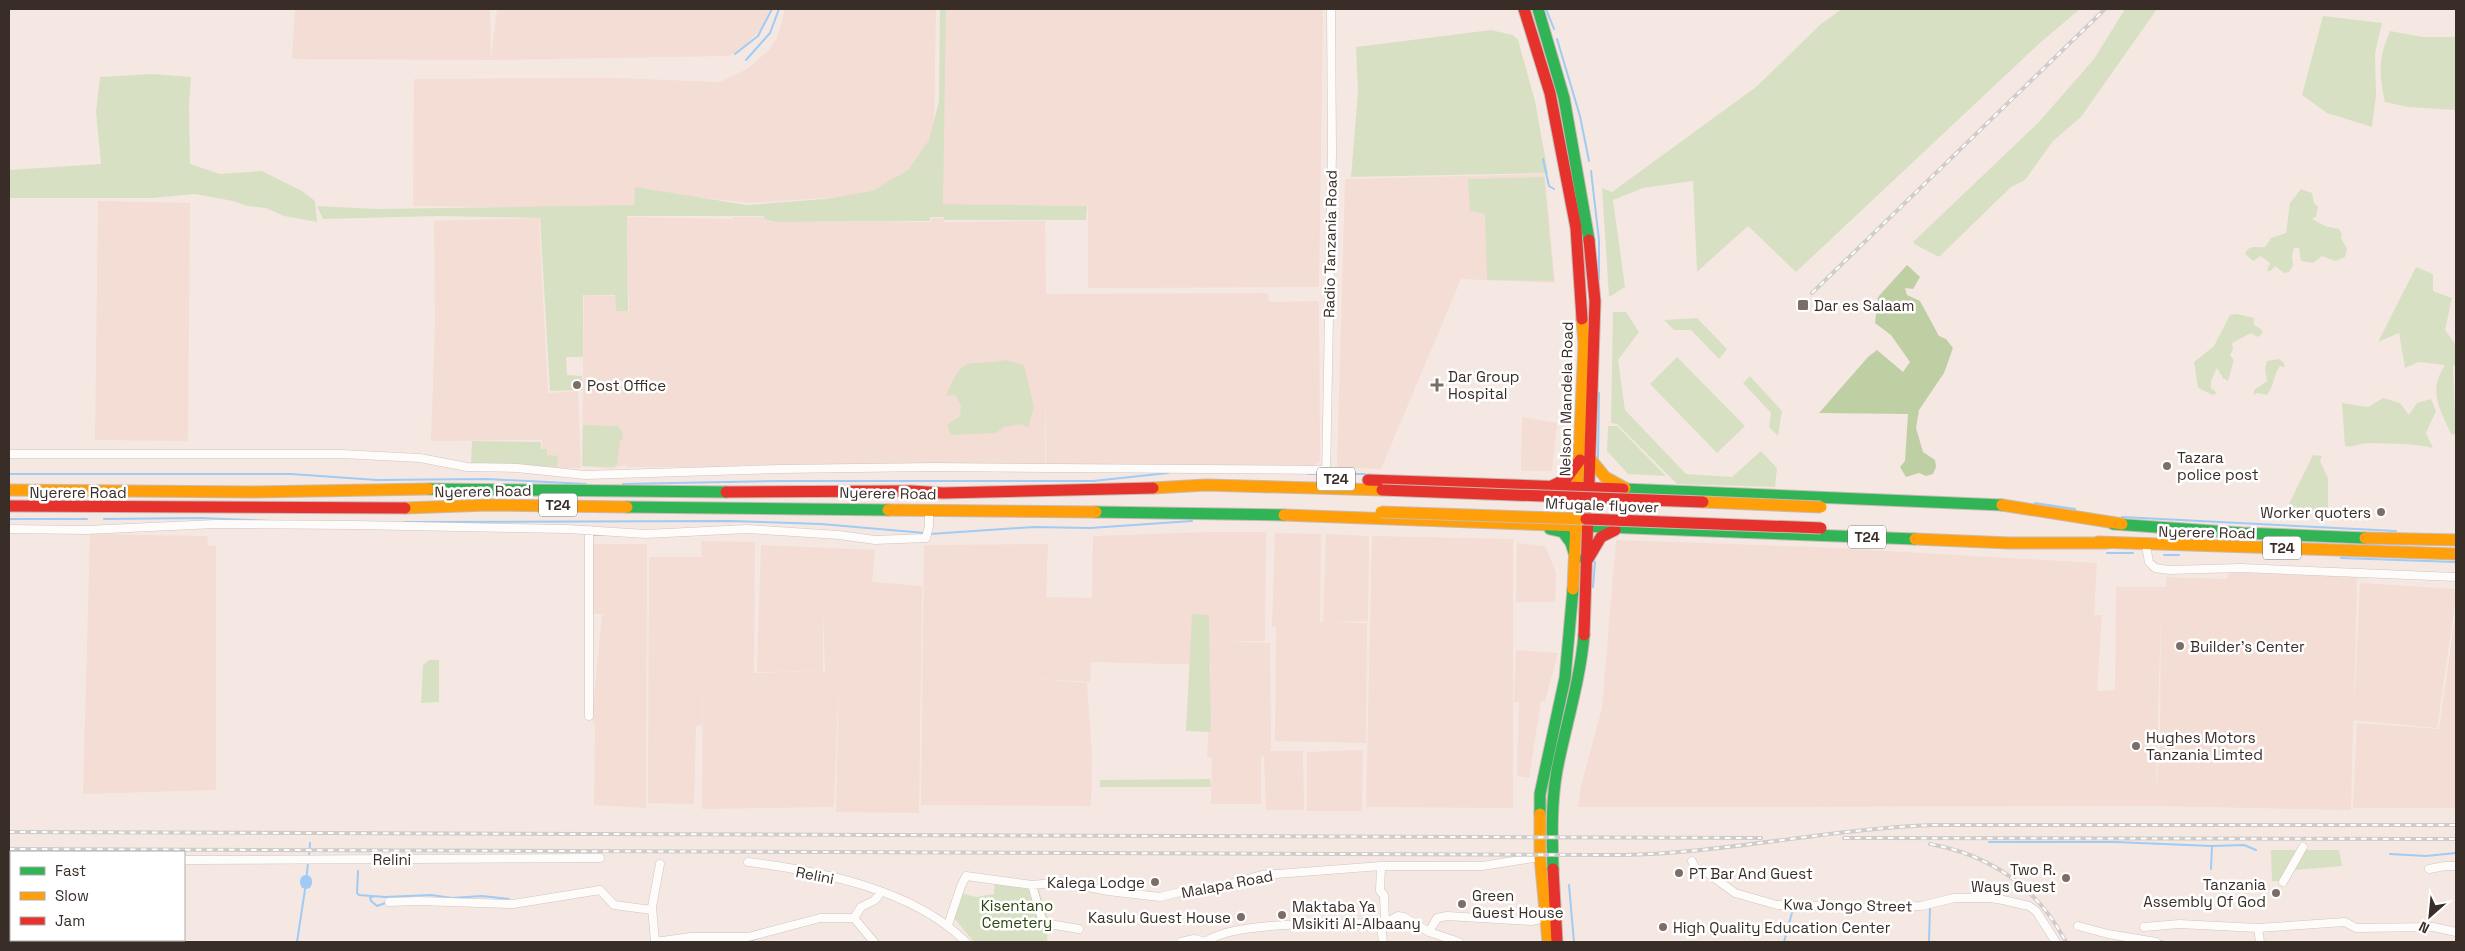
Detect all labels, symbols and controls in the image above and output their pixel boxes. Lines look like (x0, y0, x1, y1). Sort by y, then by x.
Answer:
street label: Radio Tanzania Road (1319, 170, 1341, 318)
place label: Dar es Salaam (1814, 296, 1914, 315)
marker: Dar es Salaam (1796, 298, 1810, 312)
street label: Nelson Mandela Road (1555, 321, 1577, 477)
place label: Dar Group Hospital (1448, 367, 1519, 403)
place label: Post Office (587, 376, 666, 395)
marker: Dar Group Hospital (1430, 378, 1444, 392)
marker: Post Office (571, 379, 583, 391)
place label: Tazara police post (2177, 448, 2259, 484)
marker: Tazara police post (2161, 460, 2173, 472)
road number: T24 (1317, 468, 1355, 490)
street label: Nyerere Road (434, 481, 532, 501)
street label: Nyerere Road (29, 483, 127, 502)
street label: Nyerere Road (839, 483, 937, 503)
road number: T24 (539, 494, 577, 516)
street label: Mfugale flyover (1545, 494, 1660, 516)
place label: Worker quoters (2260, 503, 2371, 522)
marker: Worker quoters (2375, 506, 2387, 518)
street label: Nyerere Road (2158, 522, 2256, 542)
road number: T24 (1848, 526, 1886, 548)
road number: T24 (2263, 536, 2301, 560)
place label: Builder's Center (2190, 637, 2305, 656)
marker: Builder's Center (2174, 640, 2186, 652)
place label: Hughes Motors Tanzania Limted (2146, 728, 2263, 764)
marker: Hughes Motors Tanzania Limted (2130, 740, 2142, 752)
street label: Relini (373, 850, 411, 869)
legend (10, 851, 185, 941)
place label: Two R. Ways Guest (1971, 860, 2056, 896)
text: Fast (55, 861, 86, 880)
street label: Relini (794, 862, 836, 888)
place label: PT Bar And Guest (1689, 864, 1813, 883)
street label: Malapa Road (1180, 866, 1274, 902)
marker: PT Bar And Guest (1673, 867, 1685, 879)
marker: Two R. Ways Guest (2060, 872, 2072, 884)
place label: Kalega Lodge (1047, 873, 1145, 892)
place label: Tanzania Assembly Of God (2143, 875, 2266, 911)
marker: Kalega Lodge (1149, 876, 1161, 888)
text: Slow (55, 886, 89, 905)
place label: Green Guest House (1472, 886, 1564, 922)
marker: Tanzania Assembly Of God (2270, 887, 2282, 899)
north arrow (2405, 891, 2455, 941)
street label: Kwa Jongo Street (1783, 894, 1913, 916)
park label: Kisentano Cemetery (981, 896, 1053, 932)
place label: Maktaba Ya Msikiti Al-Albaany (1292, 897, 1421, 933)
marker: Green Guest House (1456, 898, 1468, 910)
place label: Kasulu Guest House (1088, 908, 1231, 927)
marker: Maktaba Ya Msikiti Al-Albaany (1276, 909, 1288, 921)
text: Jam (55, 911, 85, 930)
marker: Kasulu Guest House (1235, 911, 1247, 923)
text: N (2416, 917, 2432, 938)
place label: High Quality Education Center (1673, 918, 1891, 937)
marker: High Quality Education Center (1657, 921, 1669, 933)

